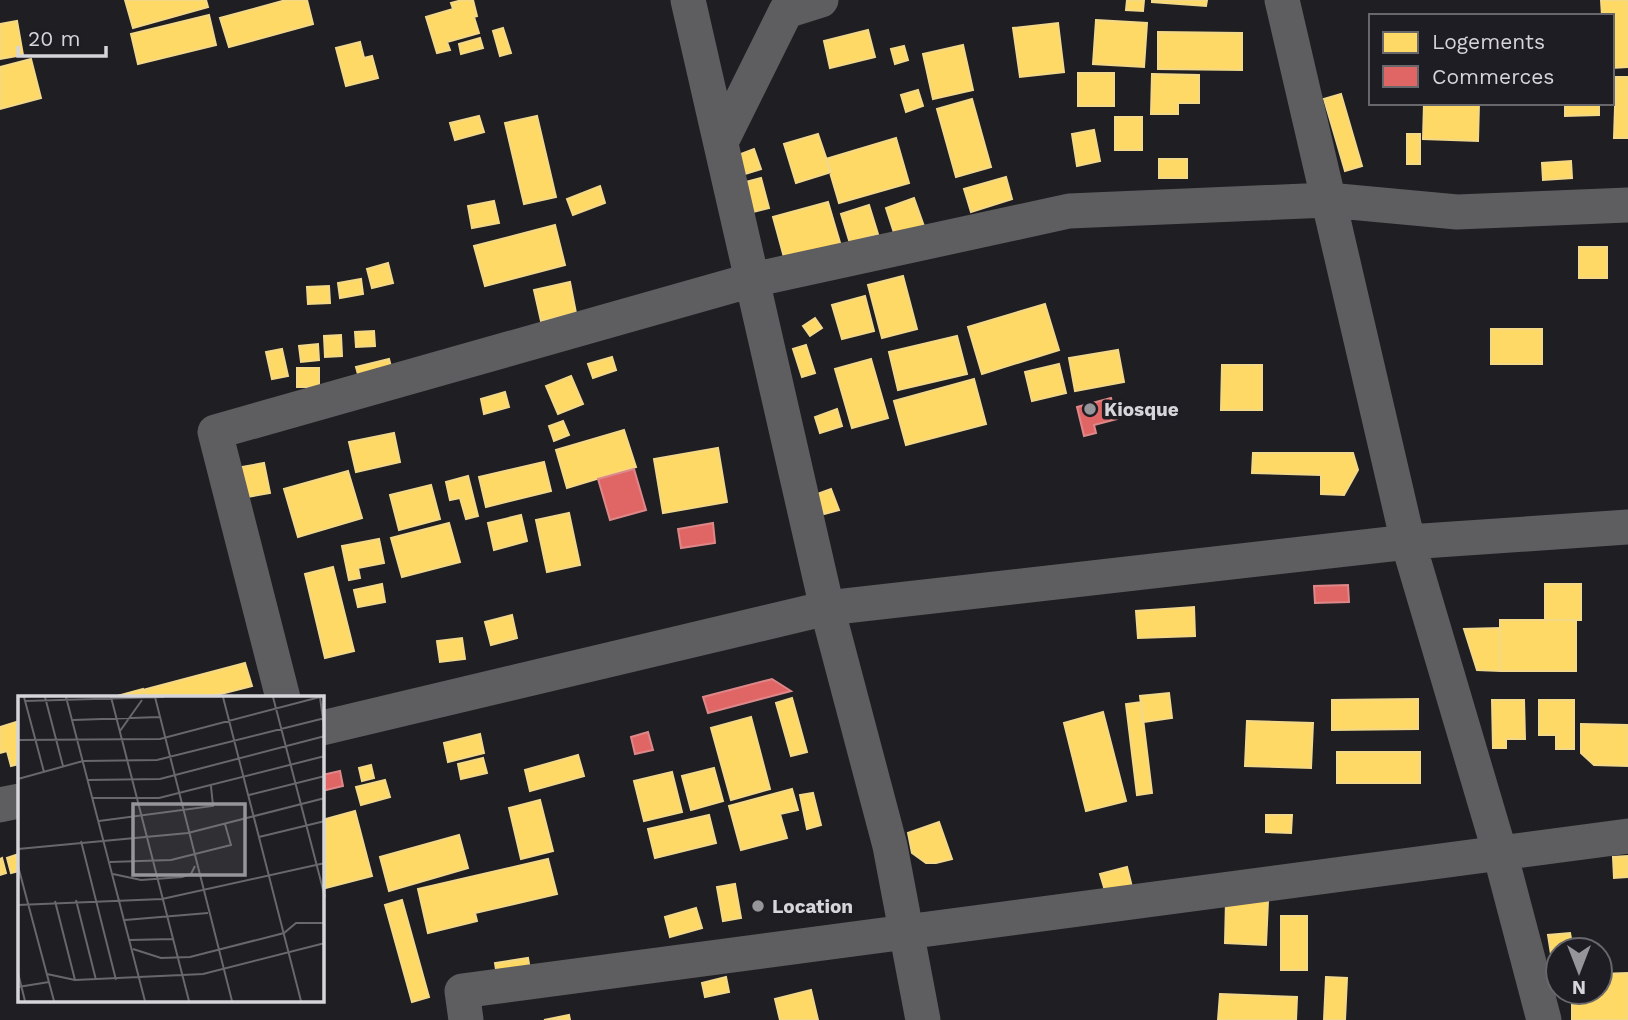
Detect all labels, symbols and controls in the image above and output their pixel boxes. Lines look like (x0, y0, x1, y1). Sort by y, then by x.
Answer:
scale bar (18, 14, 105, 58)
legend (1369, 14, 1614, 105)
text: 20 m (28, 26, 80, 51)
text: Logements (1432, 29, 1545, 54)
text: Commerces (1432, 64, 1554, 89)
place label: Kiosque (1104, 398, 1179, 421)
marker: Kiosque (1082, 401, 1098, 417)
inset map (18, 696, 324, 1002)
place label: Location (772, 895, 853, 918)
marker: Location (750, 898, 766, 914)
north arrow (1544, 936, 1614, 1006)
text: N (1572, 976, 1586, 999)

